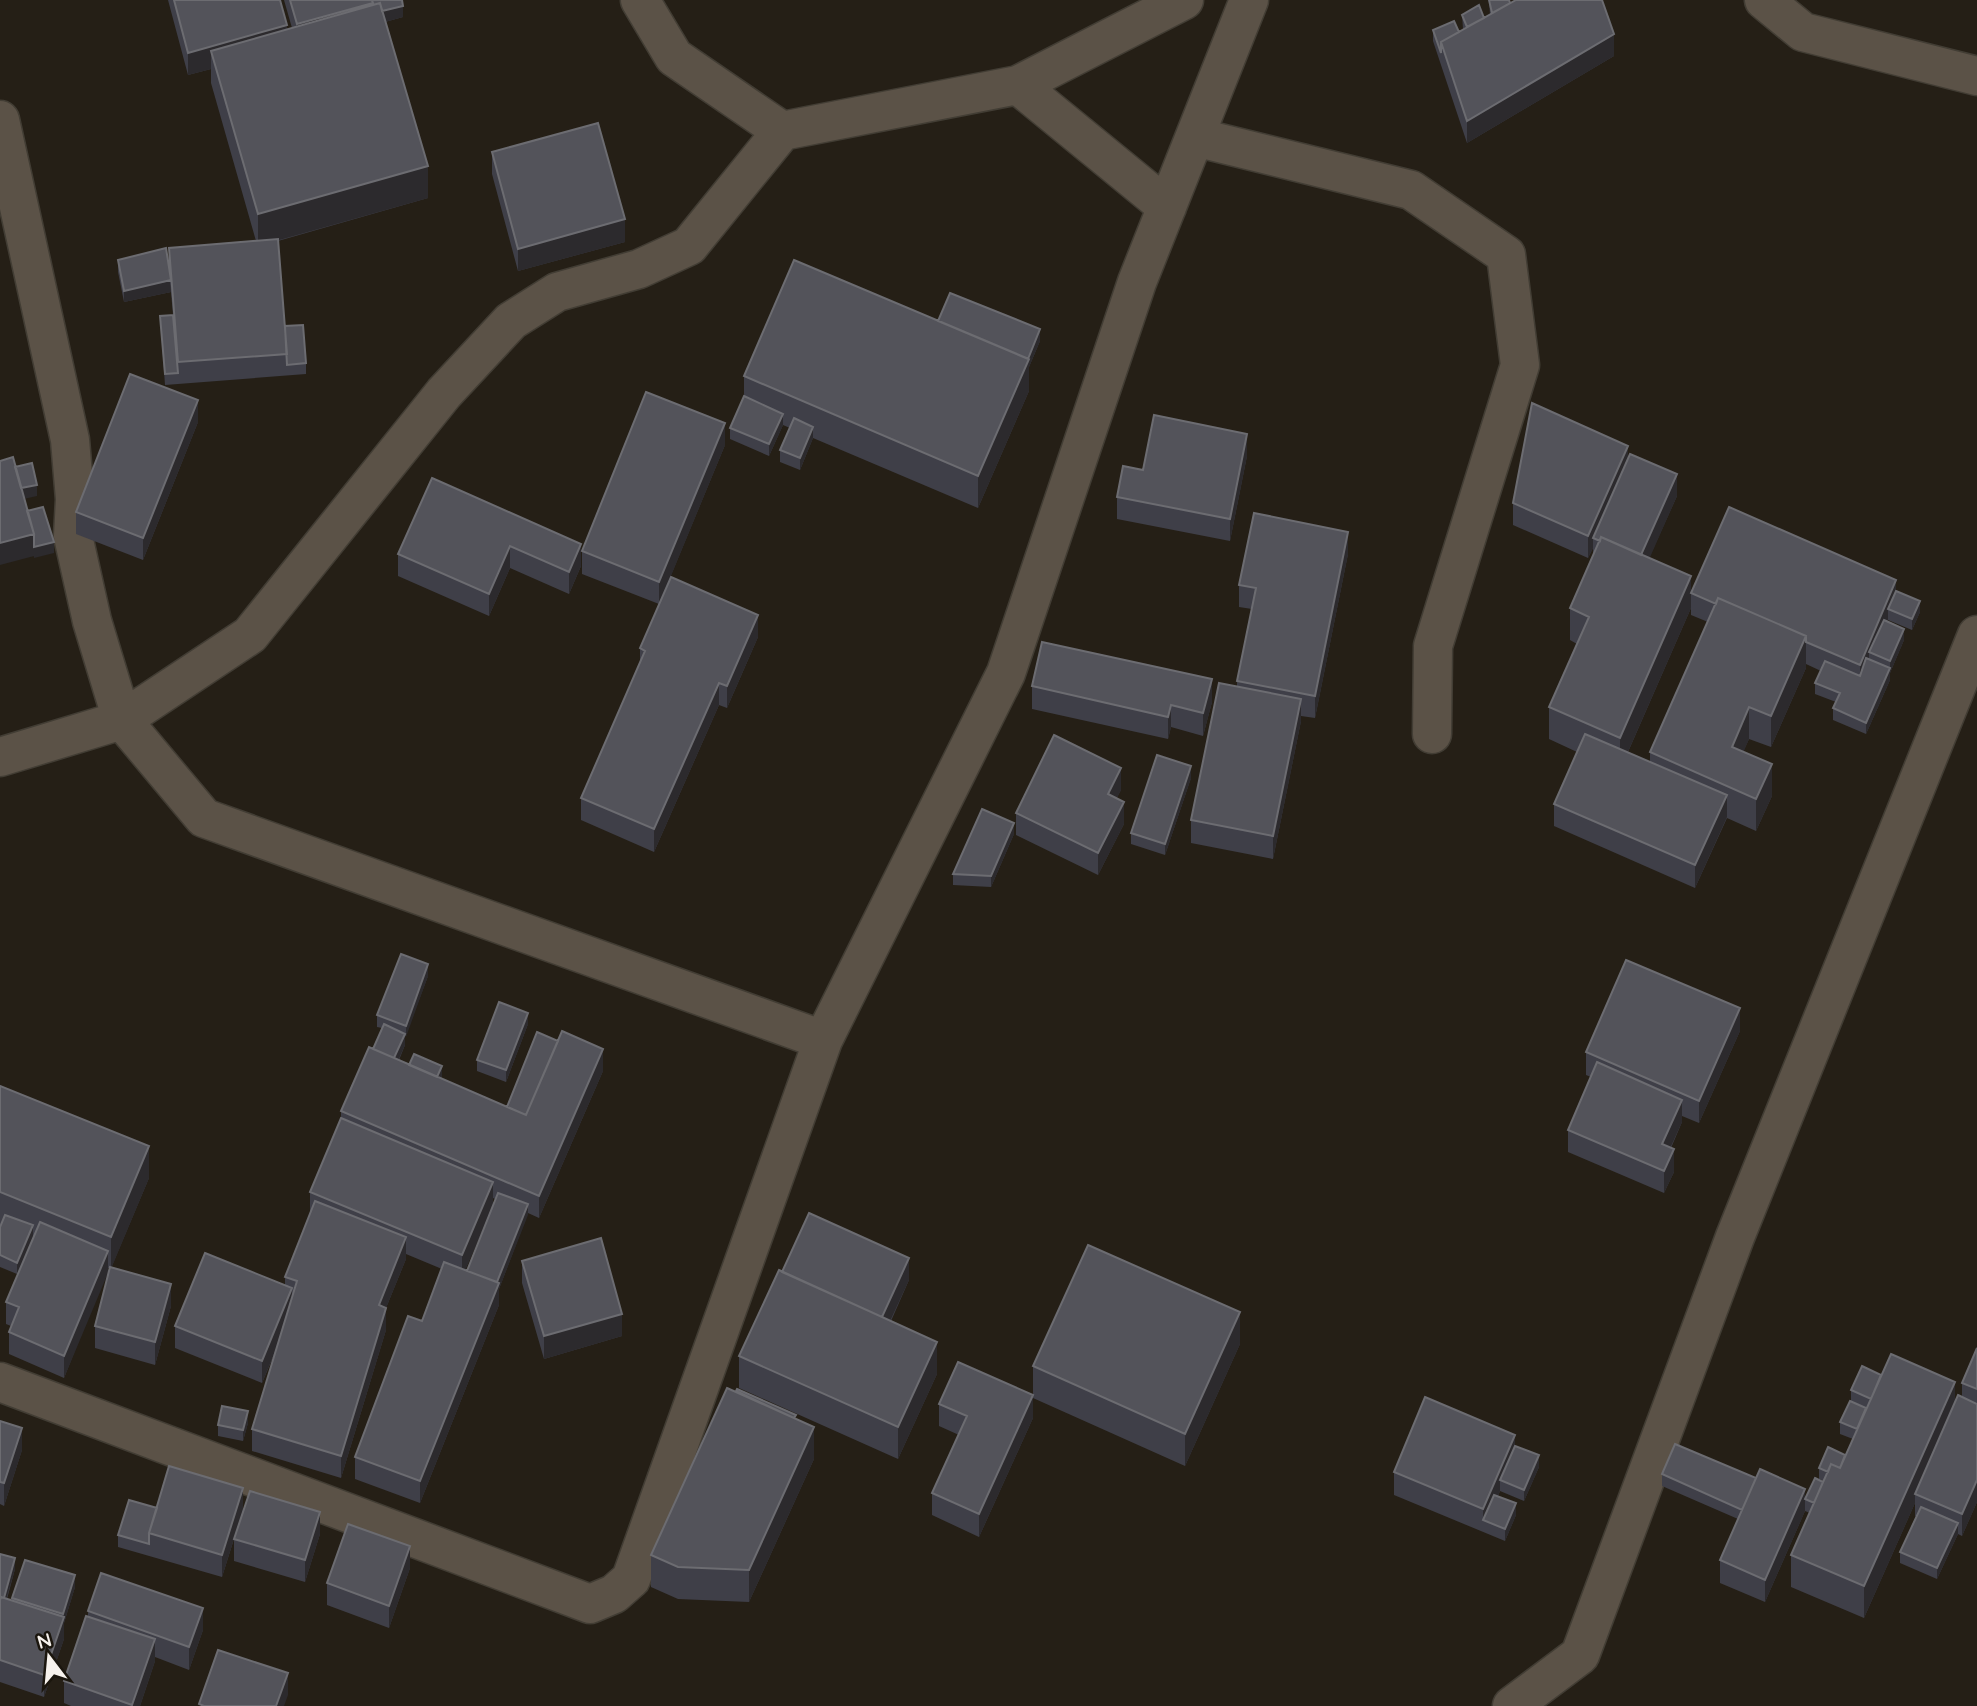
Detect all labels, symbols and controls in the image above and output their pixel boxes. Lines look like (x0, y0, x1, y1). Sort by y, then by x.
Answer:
north arrow (14, 1622, 84, 1692)
text: N (34, 1627, 54, 1654)

